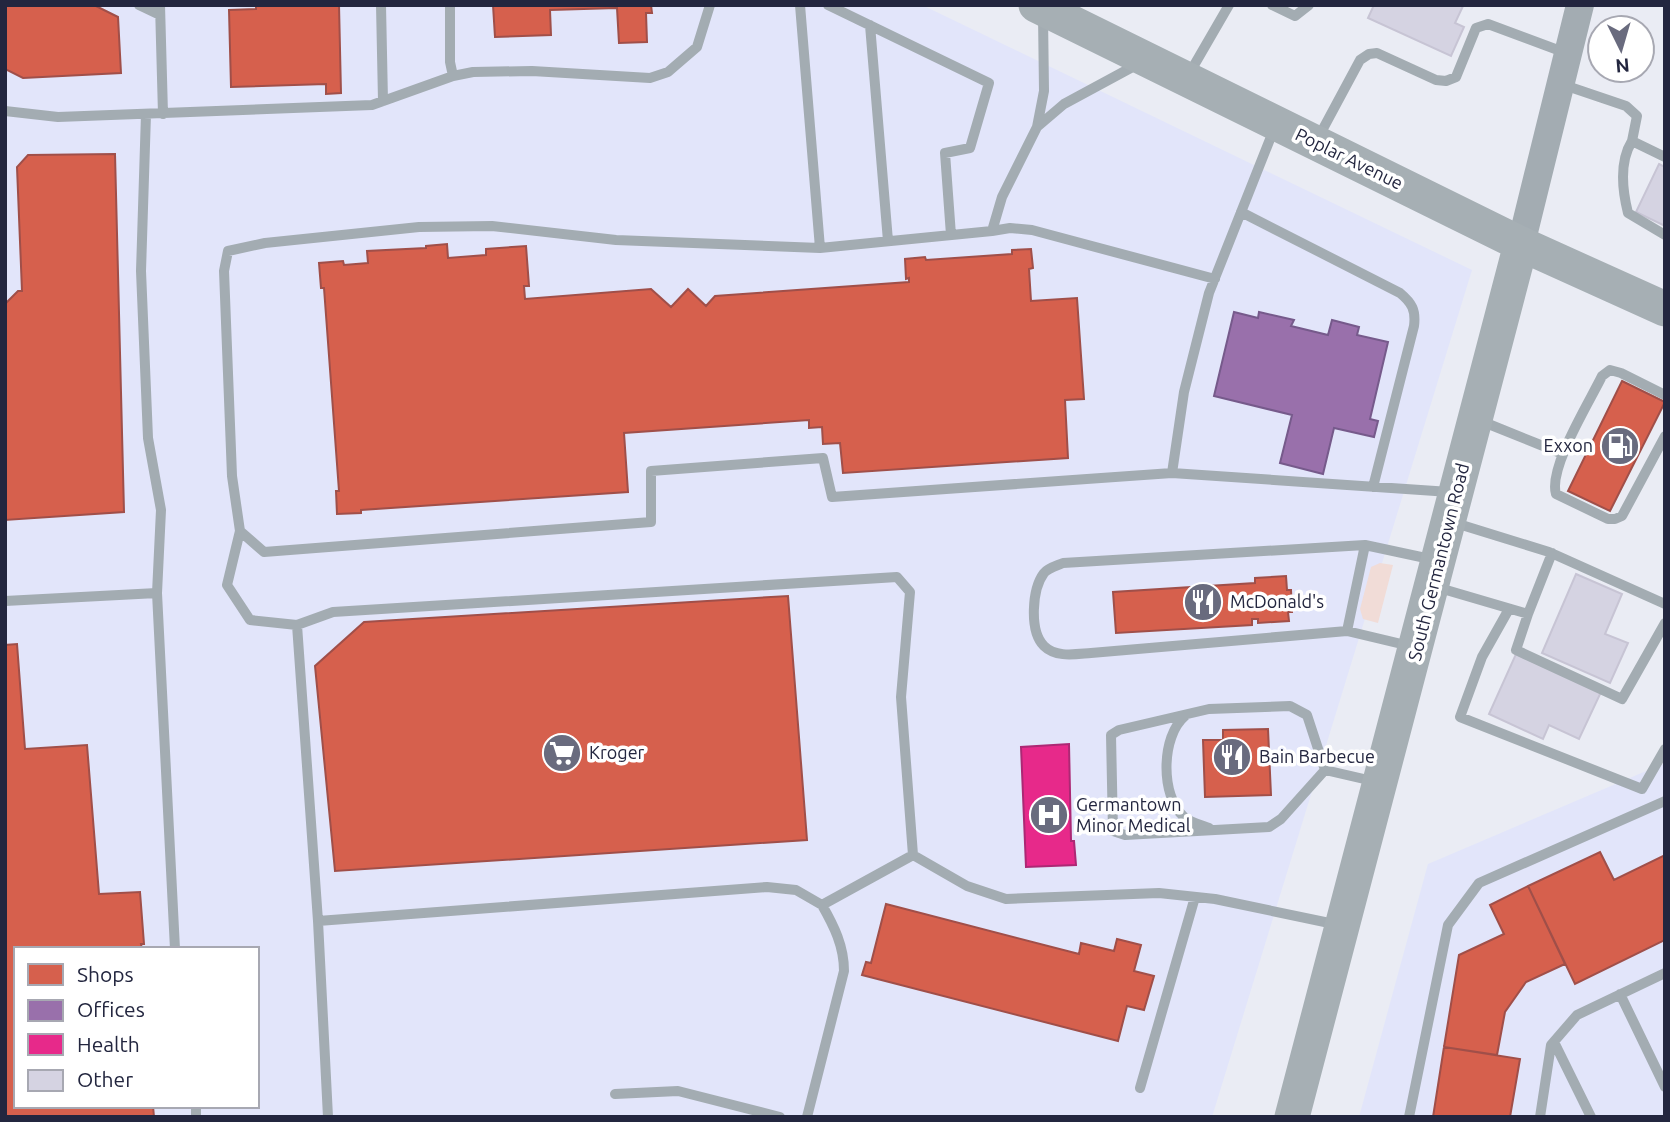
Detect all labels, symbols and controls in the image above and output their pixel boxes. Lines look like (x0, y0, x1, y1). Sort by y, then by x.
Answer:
north arrow (1586, 14, 1656, 84)
text: N (1614, 54, 1631, 78)
street label: Poplar Avenue (1292, 123, 1406, 193)
fuel station icon: Exxon (1599, 425, 1641, 467)
place label: Exxon (1544, 435, 1593, 455)
street label: South Germantown Road (1404, 461, 1472, 663)
restaurant icon: McDonald's (1182, 581, 1224, 623)
place label: McDonald's (1230, 591, 1324, 611)
supermarket icon: Kroger (541, 732, 583, 774)
restaurant icon: Bain Barbecue (1211, 736, 1253, 778)
place label: Kroger (589, 742, 645, 762)
place label: Bain Barbecue (1259, 746, 1375, 766)
hospital icon: Germantown Minor Medical (1028, 794, 1070, 836)
place label: Germantown Minor Medical (1076, 794, 1191, 835)
legend (14, 947, 259, 1108)
text: Shops (77, 962, 134, 986)
text: Offices (77, 997, 145, 1021)
text: Health (77, 1032, 140, 1056)
text: Other (77, 1067, 133, 1091)

